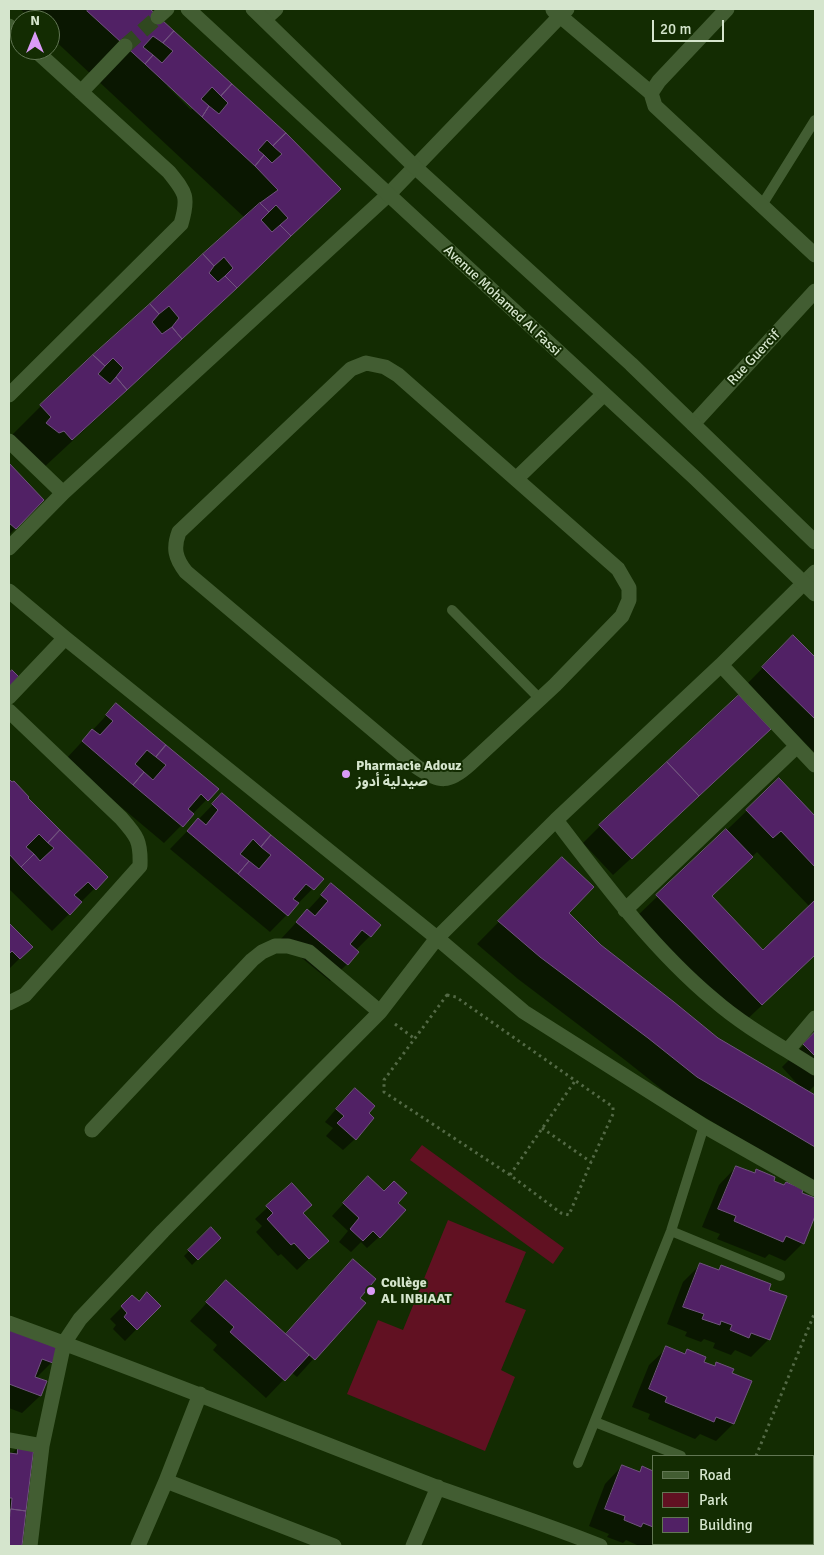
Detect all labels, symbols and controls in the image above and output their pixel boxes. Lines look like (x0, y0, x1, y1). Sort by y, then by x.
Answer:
north arrow (10, 10, 60, 60)
scale bar (654, 10, 726, 42)
text: N (30, 12, 40, 29)
text: 20 m (660, 20, 691, 38)
street label: Avenue Mohamed Al Fassi (440, 242, 564, 360)
street label: Rue Guercif (724, 327, 784, 389)
place label: Pharmacie Adouz صيدلية أدوز (356, 758, 462, 790)
marker: Pharmacie Adouz صيدلية أدوز (340, 768, 352, 780)
place label: Collège AL INBIAAT (381, 1275, 452, 1308)
marker: Collège AL INBIAAT (365, 1285, 377, 1297)
legend (652, 1455, 814, 1545)
text: Road (699, 1466, 731, 1484)
text: Park (699, 1491, 728, 1509)
text: Building (699, 1516, 753, 1534)

